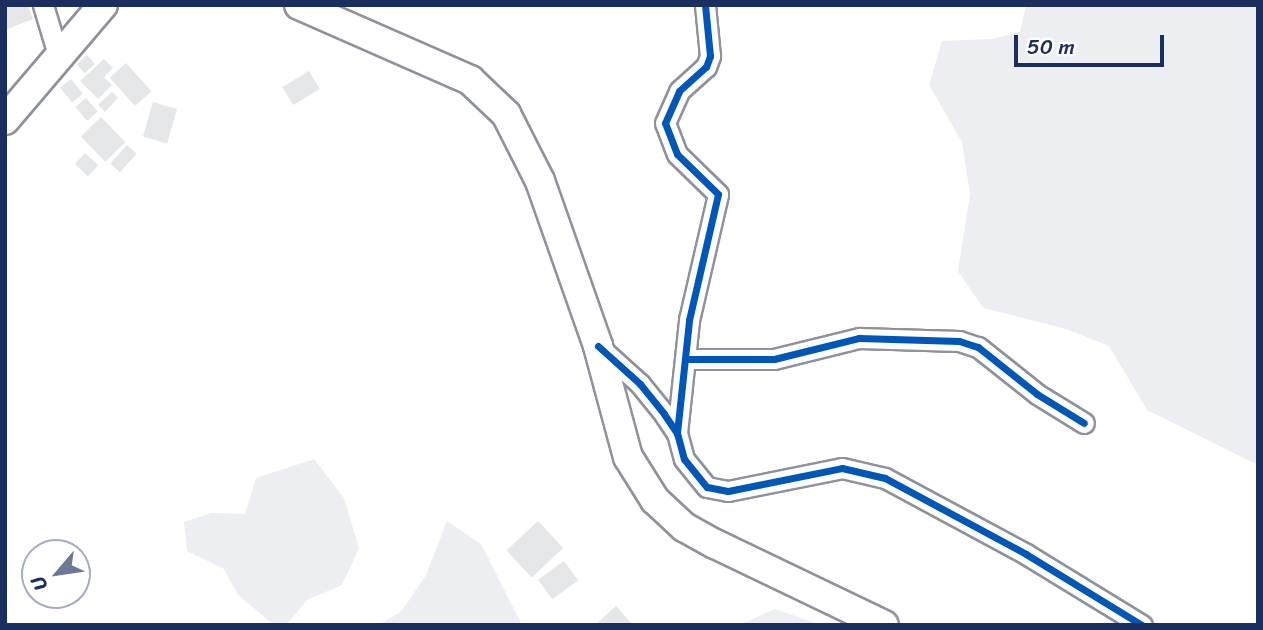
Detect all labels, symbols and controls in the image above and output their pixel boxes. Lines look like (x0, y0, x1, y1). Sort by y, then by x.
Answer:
scale bar (1018, 21, 1168, 65)
text: 50 m (1027, 28, 1075, 66)
north arrow (21, 539, 91, 609)
text: U (21, 570, 56, 597)

